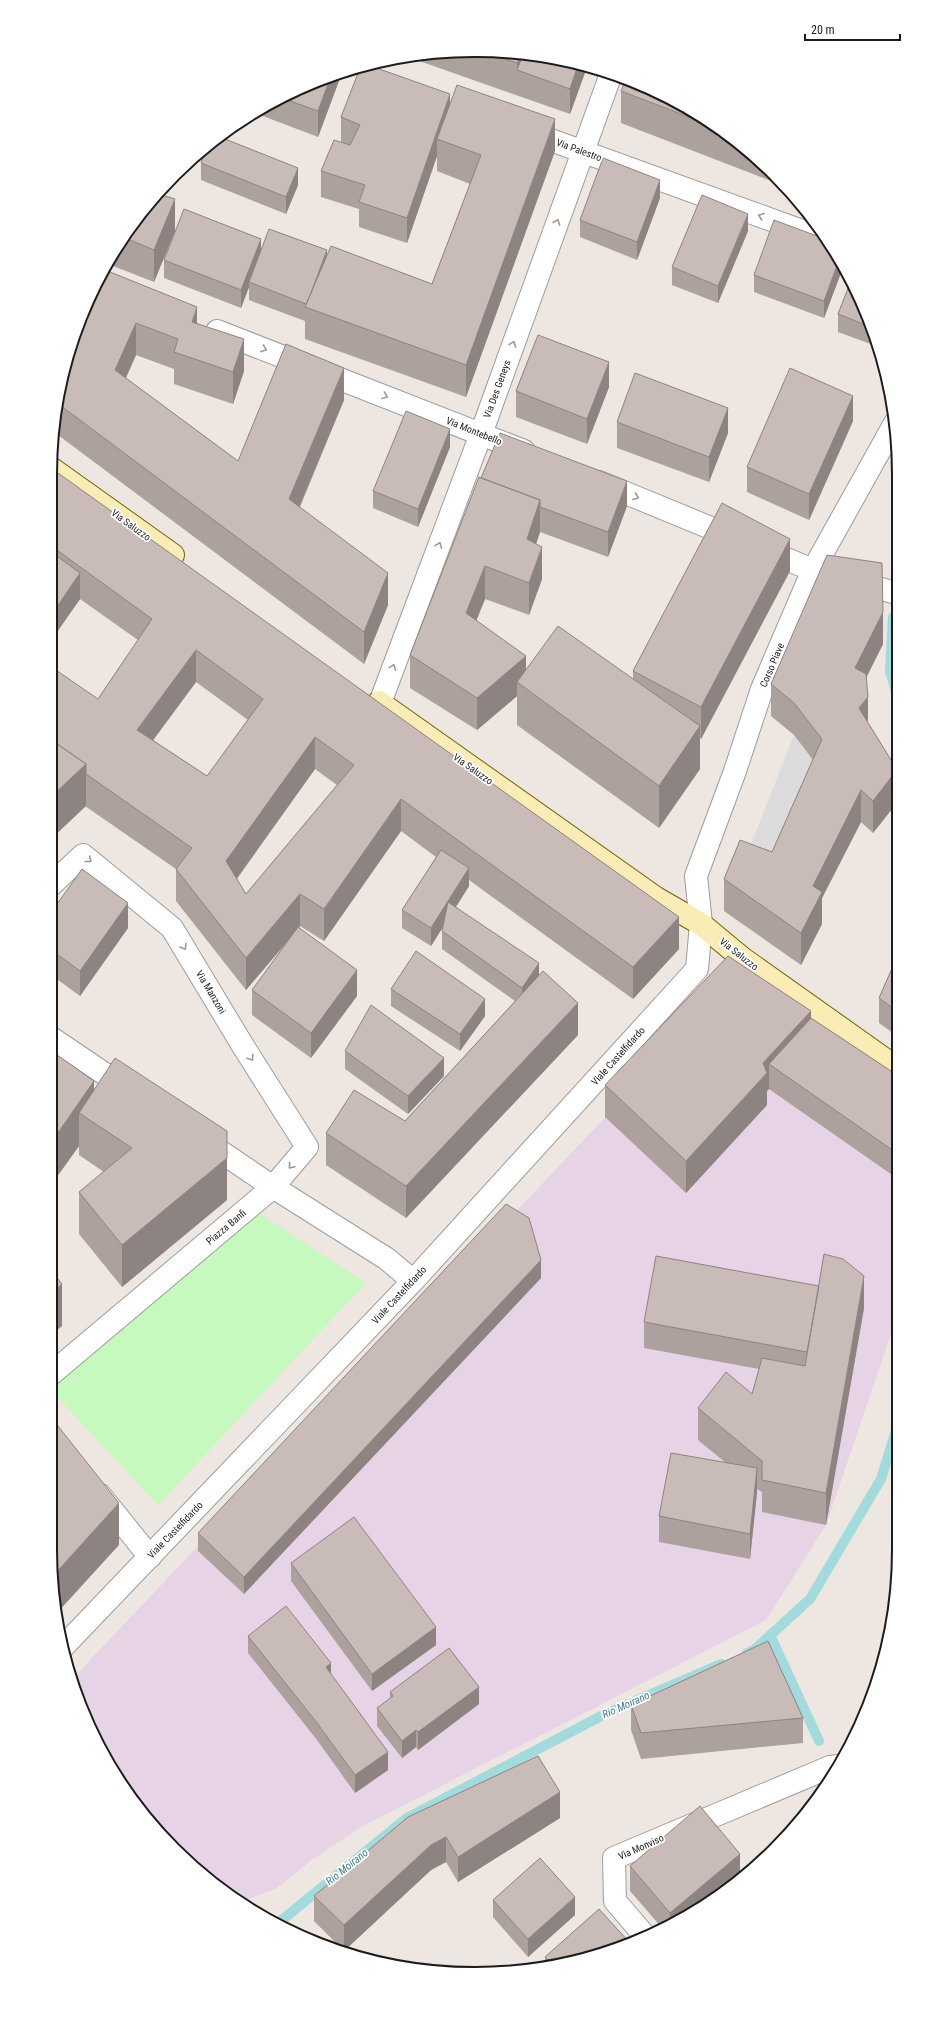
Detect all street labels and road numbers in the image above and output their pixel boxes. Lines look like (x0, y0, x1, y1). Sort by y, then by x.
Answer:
street label: Via Palestro (555, 137, 603, 163)
street label: Via Des Geneys (481, 358, 513, 420)
street label: Via Montebello (444, 415, 504, 447)
street label: Via Saluzzo (109, 507, 153, 543)
street label: Corso Piave (758, 641, 786, 689)
street label: Via Saluzzo (451, 751, 495, 787)
street label: Via Saluzzo (718, 936, 760, 972)
street label: Via Manzoni (194, 968, 228, 1016)
street label: Viale Castelfidardo (589, 1025, 647, 1087)
street label: Piazza Banfi (204, 1207, 248, 1247)
street label: Viale Castelfidardo (370, 1264, 428, 1326)
street label: Viale Castelfidardo (145, 1499, 205, 1561)
street label: Via Monviso (617, 1832, 665, 1862)

